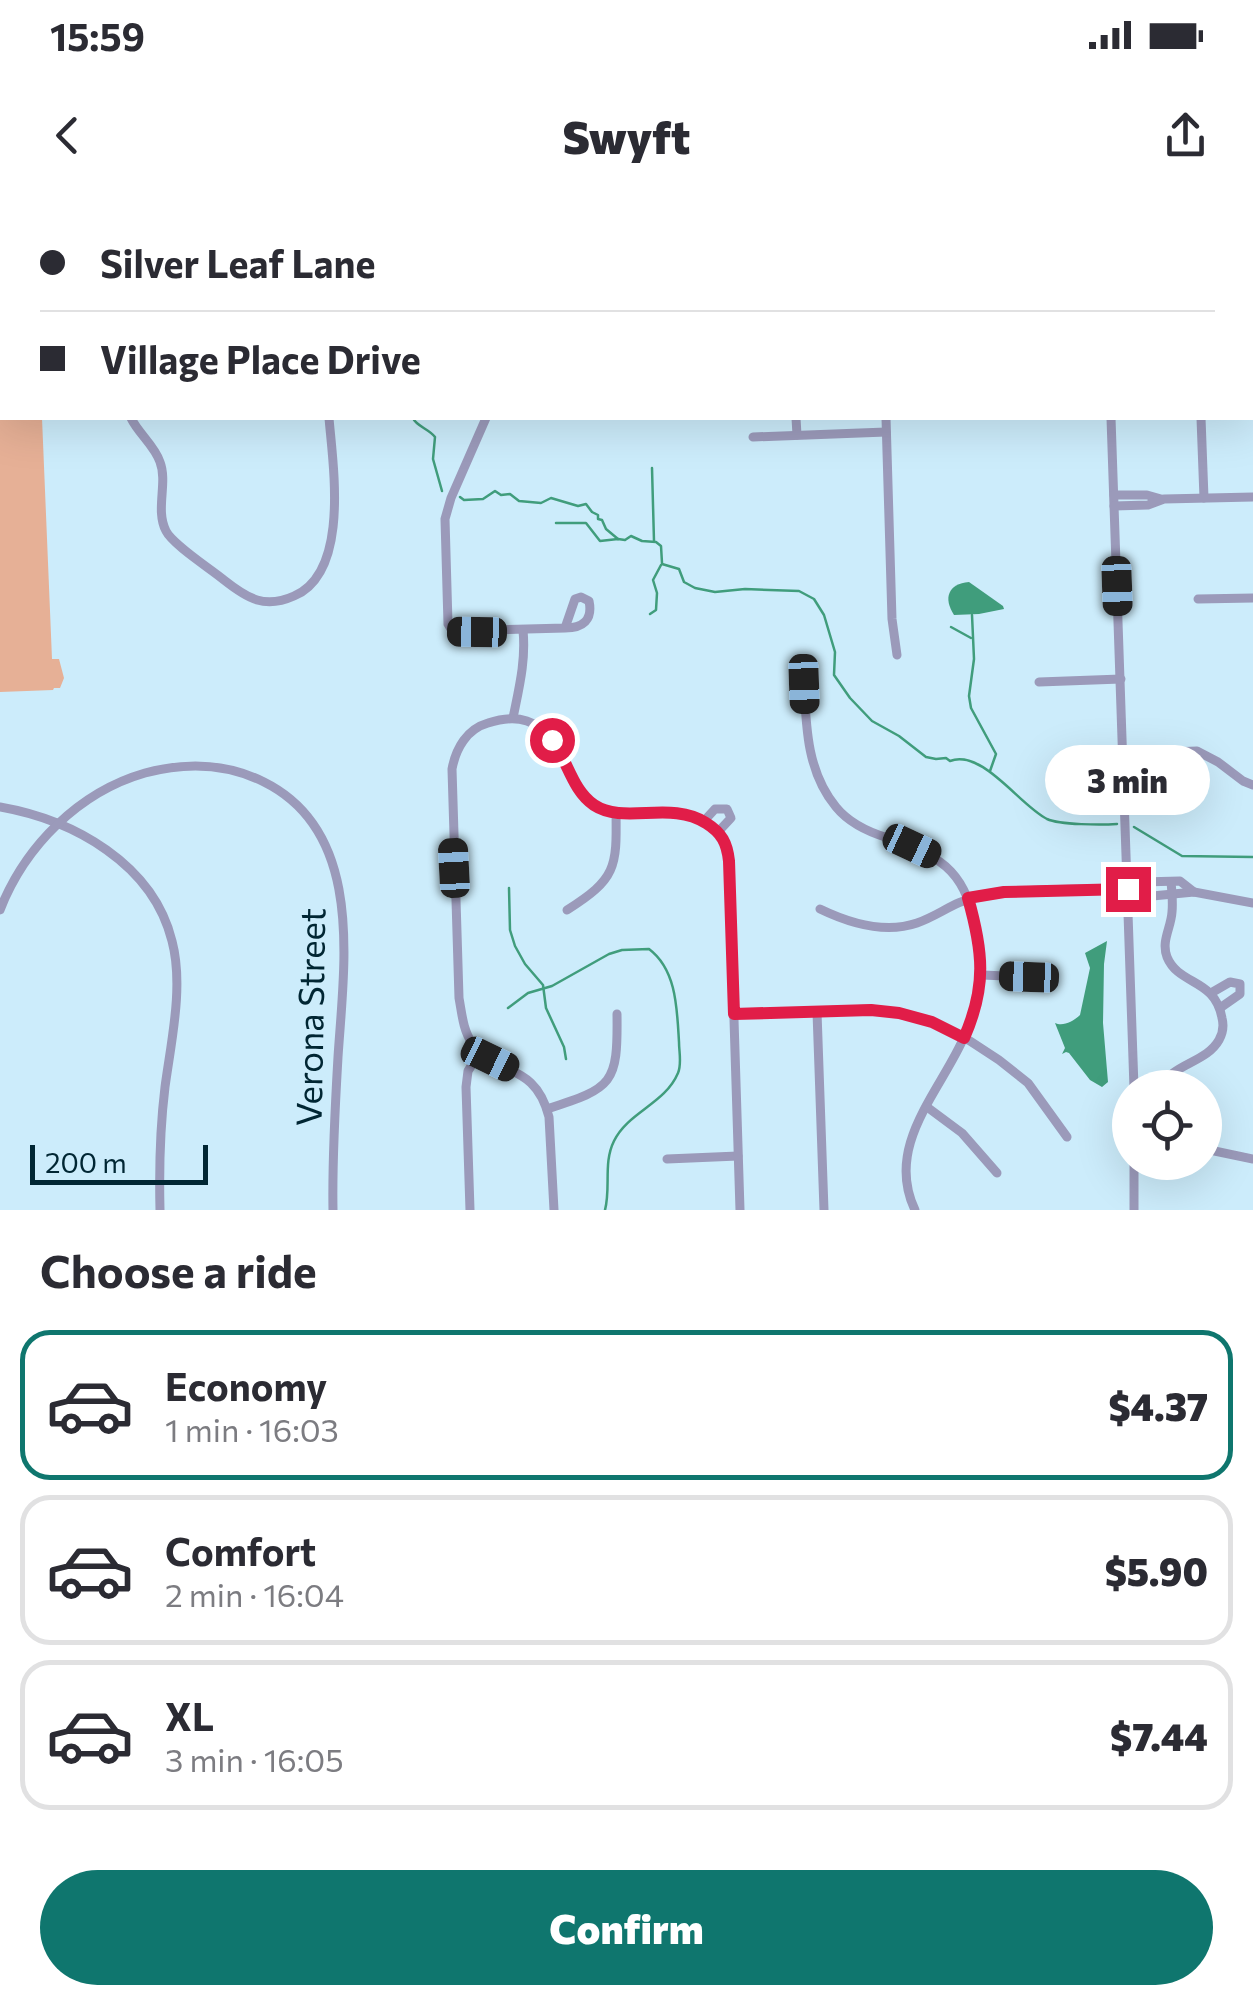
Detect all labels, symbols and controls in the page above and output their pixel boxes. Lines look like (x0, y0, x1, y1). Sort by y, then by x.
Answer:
text: 15:59 (50, 12, 145, 59)
icon: back (40, 108, 95, 163)
text: Swyft (563, 108, 690, 163)
icon: share (1158, 108, 1213, 163)
text: Silver Leaf Lane (100, 239, 376, 286)
text: Village Place Drive (100, 335, 421, 382)
car (1101, 555, 1133, 617)
car (447, 616, 507, 648)
car (788, 653, 820, 715)
route start (530, 718, 575, 763)
callout: 3 min (1046, 744, 1210, 814)
text: 3 min (1087, 760, 1168, 800)
car (878, 820, 946, 872)
car (437, 837, 471, 899)
route end (1106, 867, 1151, 912)
street label: Verona Street (286, 907, 332, 1127)
car (998, 961, 1060, 993)
car (456, 1032, 524, 1086)
map controls (1112, 1070, 1222, 1180)
button: locate (1112, 1070, 1222, 1180)
scale bar (30, 1140, 208, 1184)
text: 200 m (45, 1145, 127, 1179)
text: Choose a ride (40, 1242, 317, 1297)
icon: car (45, 1360, 135, 1450)
text: Economy (165, 1362, 327, 1409)
text: $4.37 (1108, 1382, 1208, 1429)
text: 1 min · 16:03 (165, 1409, 339, 1449)
icon: car (45, 1525, 135, 1615)
text: Comfort (165, 1527, 316, 1574)
text: $5.90 (1105, 1547, 1208, 1594)
text: 2 min · 16:04 (165, 1574, 344, 1614)
icon: car (45, 1690, 135, 1780)
text: XL (165, 1692, 214, 1739)
text: $7.44 (1110, 1712, 1208, 1759)
text: 3 min · 16:05 (165, 1739, 344, 1779)
button: Confirm (40, 1870, 1213, 1985)

